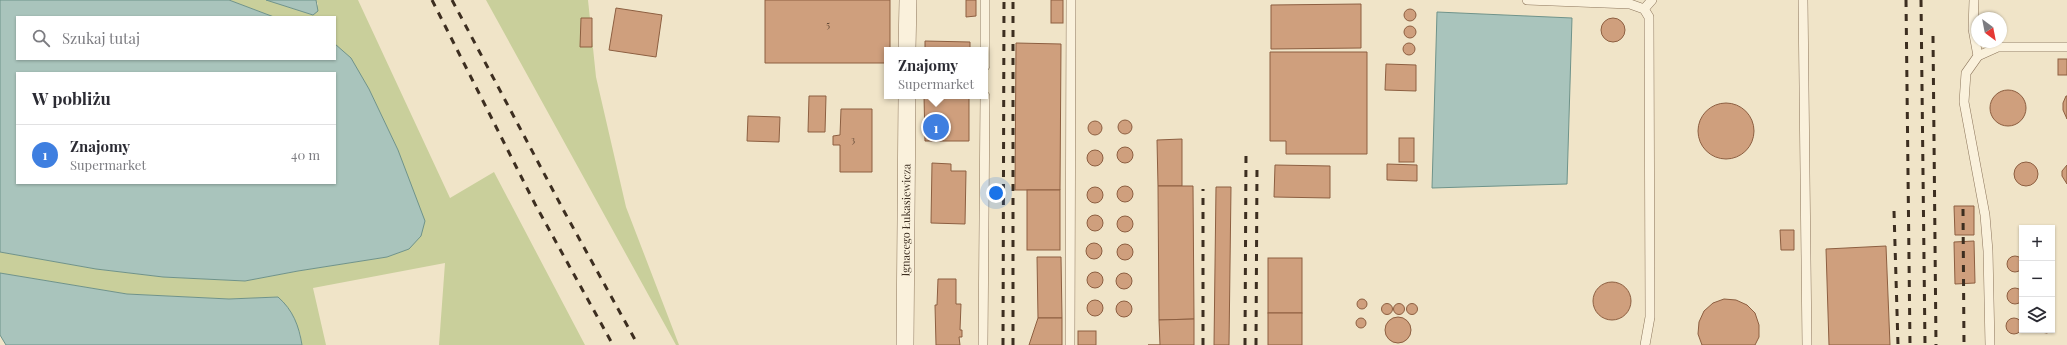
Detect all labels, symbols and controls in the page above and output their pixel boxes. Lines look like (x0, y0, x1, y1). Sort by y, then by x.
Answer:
north arrow (1971, 12, 2007, 48)
search box (16, 16, 336, 60)
house number: 5 (826, 18, 830, 30)
icon: search (30, 27, 52, 49)
text: Szukaj tutaj (62, 28, 140, 48)
popup (884, 47, 988, 99)
text: Znajomy (898, 55, 958, 75)
text: Supermarket (898, 75, 974, 92)
text: W pobliżu (32, 87, 111, 109)
pin: 1 (923, 112, 949, 142)
house number: 3 (851, 133, 855, 145)
text: Znajomy (70, 136, 130, 156)
text: 1 (43, 146, 47, 163)
text: 40 m (291, 146, 320, 163)
text: Supermarket (70, 156, 146, 173)
street label: Ignacego Łukasiewicza (898, 163, 913, 276)
your location (986, 183, 1006, 203)
map controls (2019, 225, 2055, 333)
button: + (2019, 225, 2055, 261)
button: − (2019, 261, 2055, 297)
button: layers (2019, 297, 2055, 333)

